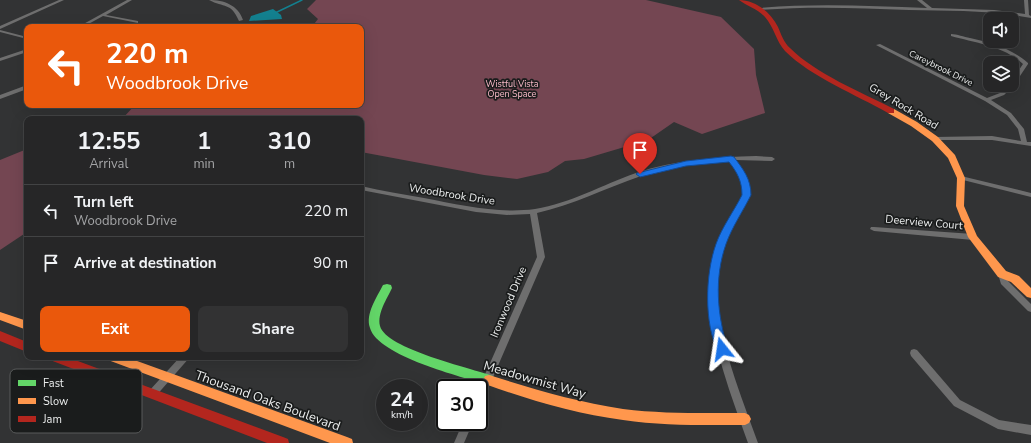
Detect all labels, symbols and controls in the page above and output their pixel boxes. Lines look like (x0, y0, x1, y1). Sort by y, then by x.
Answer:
map controls (983, 12, 1019, 92)
button: sound (983, 12, 1019, 48)
text: 220 m (106, 35, 189, 73)
icon: left (40, 40, 92, 92)
street label: Careybrook Drive (907, 47, 975, 89)
button: layers (983, 56, 1019, 92)
text: Woodbrook Drive (106, 71, 248, 95)
park label: Wistful Vista Open Space (486, 78, 539, 100)
street label: Grey Rock Road (866, 80, 941, 133)
text: 12:55 (77, 125, 140, 157)
text: 1 (197, 125, 211, 157)
text: 310 (268, 125, 311, 157)
pin (623, 133, 657, 174)
icon: arrive (629, 139, 651, 161)
text: Arrival (89, 155, 128, 173)
text: min (193, 155, 215, 173)
text: m (284, 155, 295, 173)
street label: Woodbrook Drive (408, 180, 496, 209)
text: Turn left (74, 192, 133, 212)
icon: left (40, 200, 62, 222)
text: 220 m (304, 201, 348, 221)
text: Woodbrook Drive (74, 212, 177, 230)
street label: Deerview Court (885, 212, 963, 233)
icon: arrive (40, 252, 62, 274)
text: Arrive at destination (74, 253, 217, 273)
text: 90 m (313, 253, 348, 273)
street label: Ironwood Drive (487, 264, 530, 340)
button: Exit (40, 306, 190, 352)
button: Share (198, 306, 348, 352)
position arrow (701, 328, 743, 370)
street label: Meadowmist Way (481, 357, 588, 403)
street label: Thousand Oaks Boulevard (192, 366, 343, 436)
legend (10, 369, 142, 433)
text: Fast (43, 376, 64, 391)
speed limit sign: 30 (436, 379, 488, 431)
text: 24 (390, 386, 414, 413)
text: Slow (43, 394, 68, 409)
text: km/h (391, 408, 413, 422)
text: Jam (42, 412, 62, 427)

